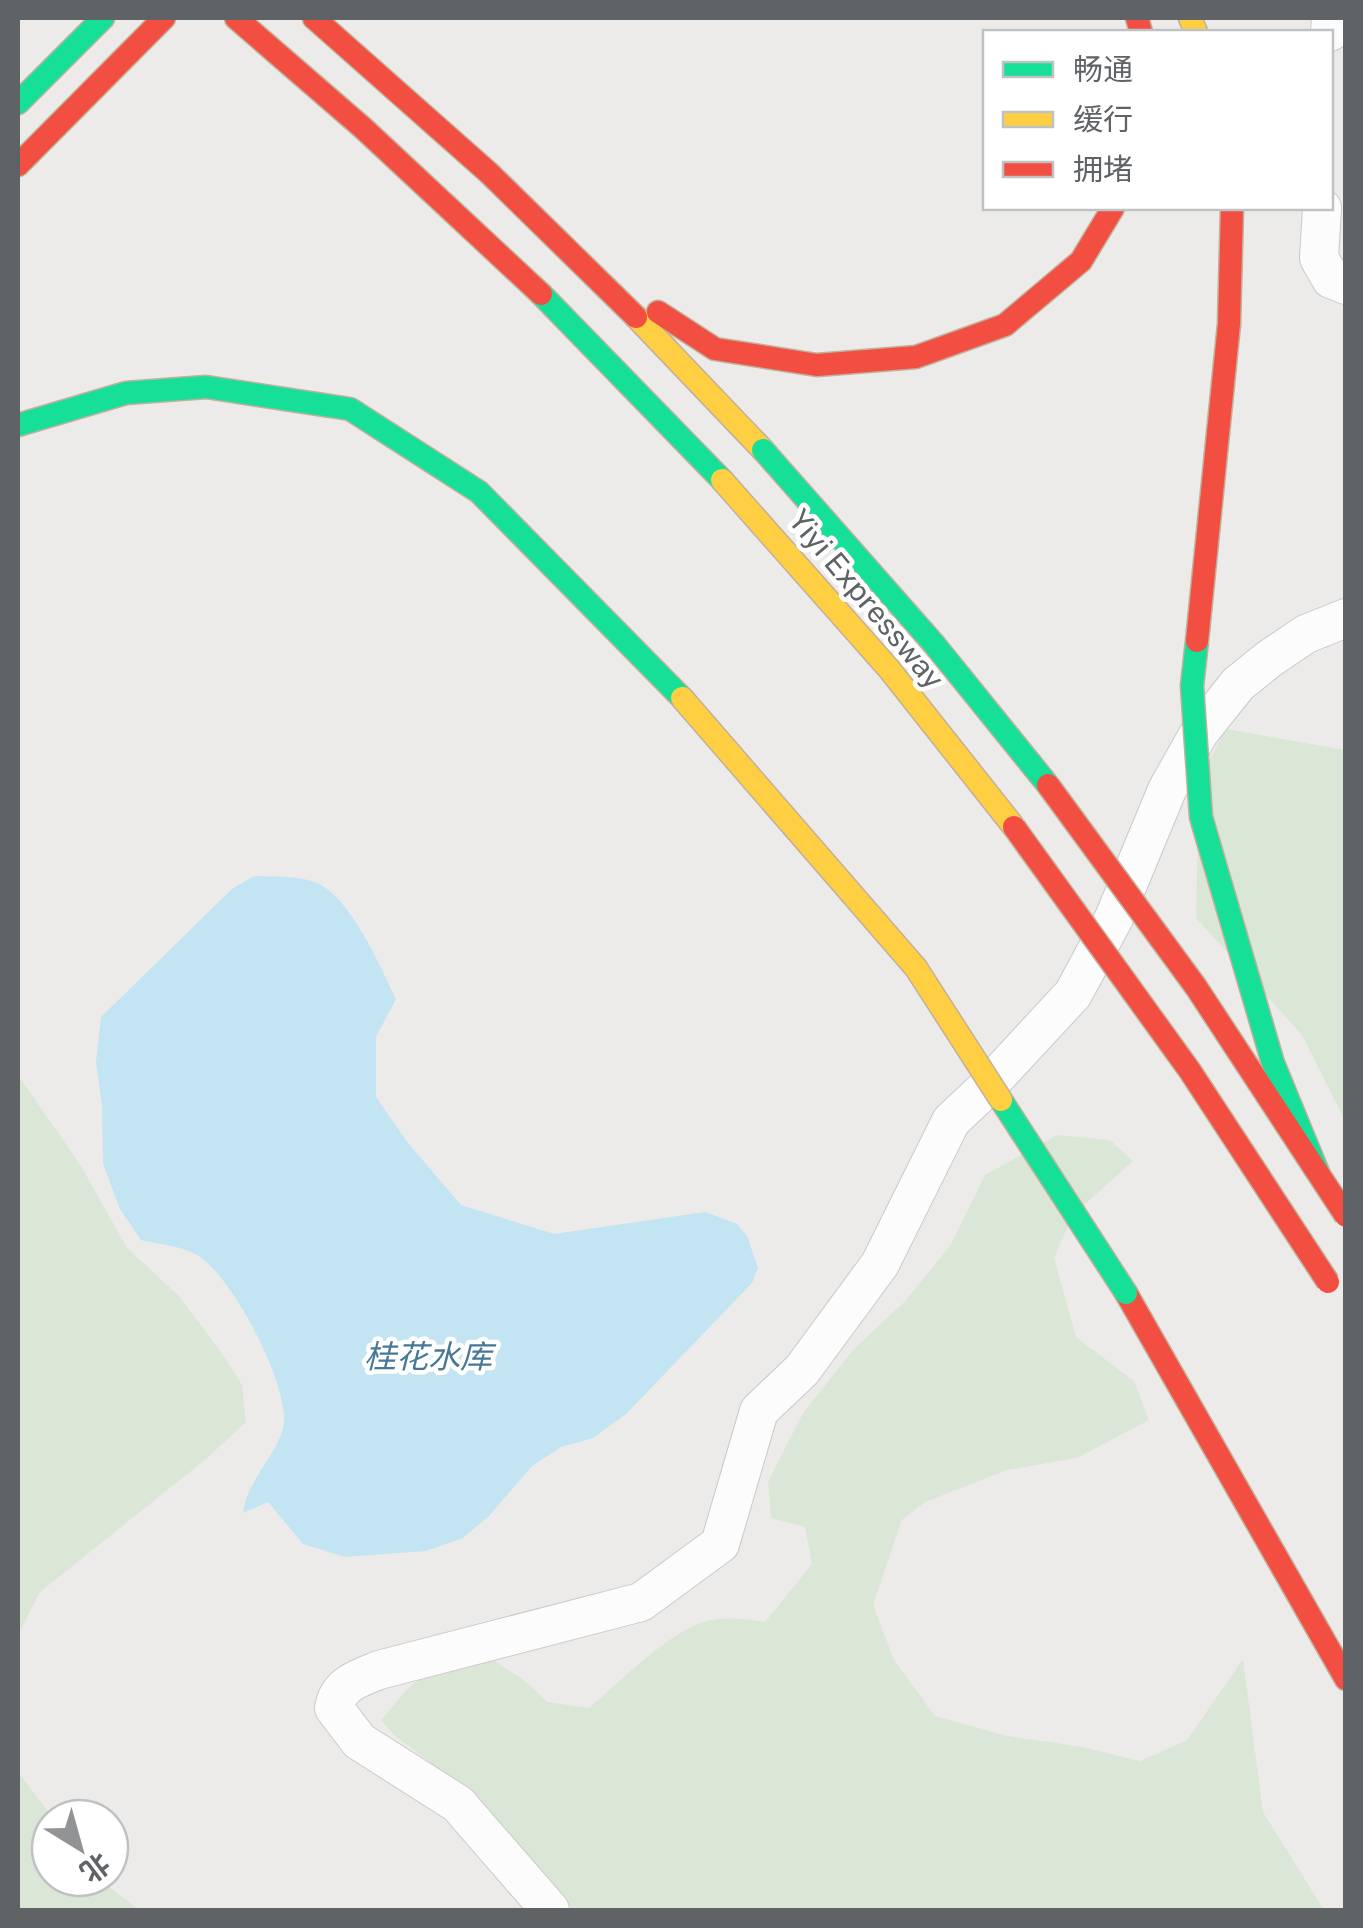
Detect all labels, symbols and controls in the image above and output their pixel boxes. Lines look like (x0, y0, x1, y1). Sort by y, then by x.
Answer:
legend (983, 30, 1333, 210)
text: 畅通 (1073, 51, 1133, 87)
text: 缓行 (1073, 101, 1133, 137)
text: 拥堵 (1073, 151, 1133, 187)
street label: Yiyi Expressway (782, 502, 952, 696)
water label: 桂花水库 (364, 1338, 497, 1375)
north arrow (30, 1798, 130, 1898)
text: 北 (74, 1847, 116, 1890)

